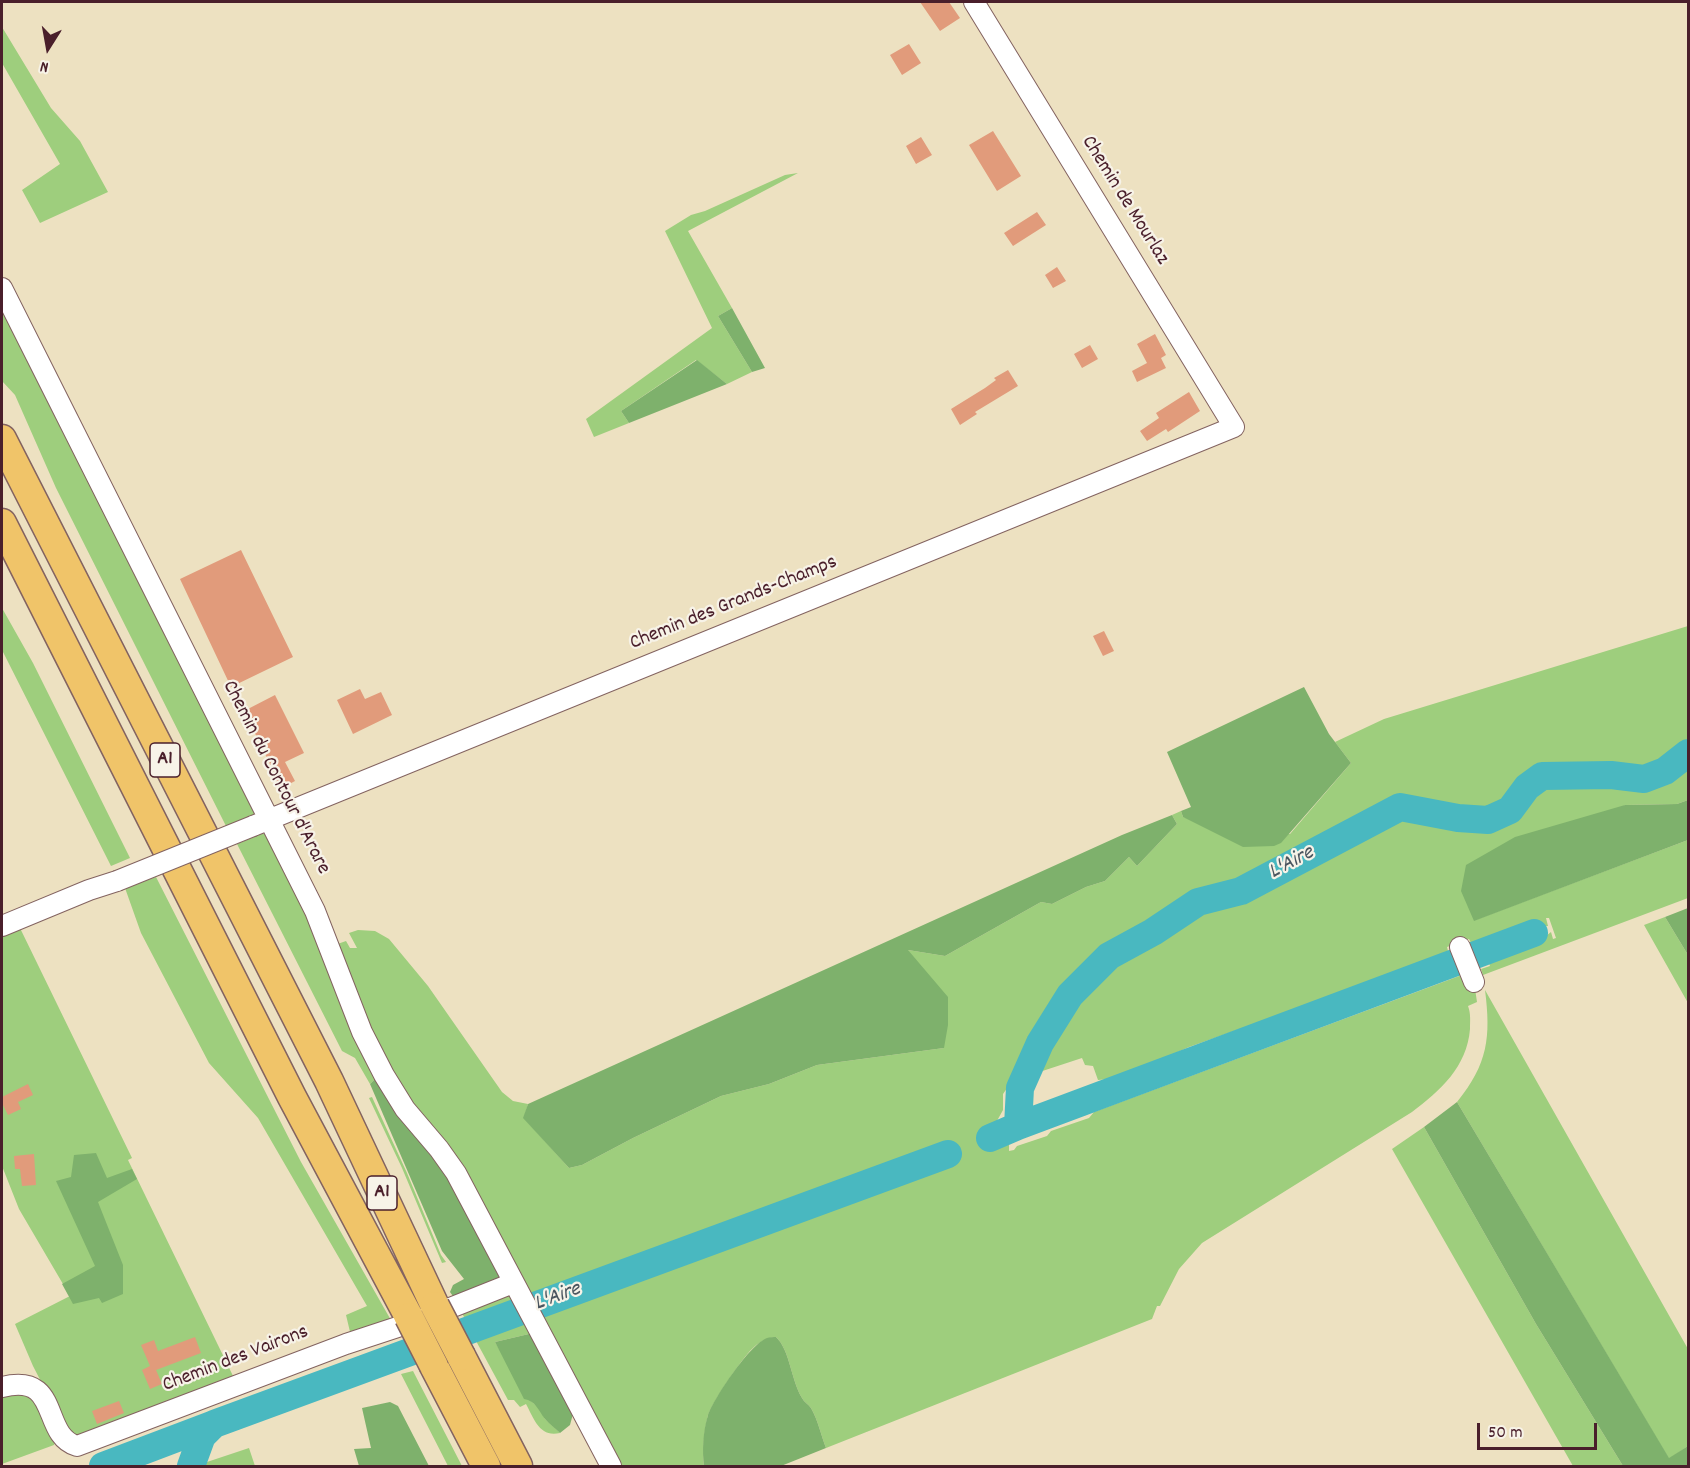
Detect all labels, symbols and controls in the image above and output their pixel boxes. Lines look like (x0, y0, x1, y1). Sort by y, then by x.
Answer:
north arrow (18, 18, 78, 78)
text: N (38, 54, 51, 78)
street label: Chemin de Mourlaz (1074, 132, 1174, 270)
street label: Chemin des Grands-Champs (627, 551, 841, 657)
street label: Chemin du Contour d'Arare (215, 677, 335, 879)
road number: A1 (150, 743, 180, 777)
water label: L'Aire (1265, 841, 1319, 887)
road number: A1 (367, 1176, 397, 1210)
water label: L'Aire (531, 1278, 585, 1318)
street label: Chemin des Vairons (159, 1321, 313, 1399)
scale bar (1480, 1411, 1600, 1449)
text: 50 m (1488, 1421, 1523, 1446)

